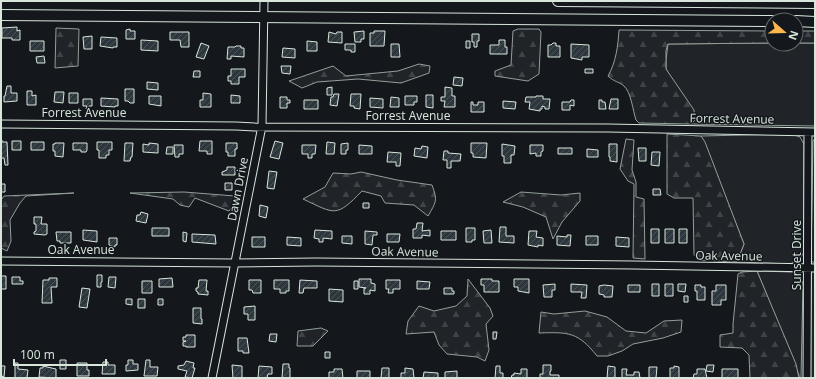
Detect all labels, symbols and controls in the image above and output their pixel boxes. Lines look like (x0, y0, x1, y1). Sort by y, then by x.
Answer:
north arrow (764, 12, 804, 52)
text: N (785, 29, 802, 42)
street label: Forrest Avenue (42, 104, 127, 121)
street label: Forrest Avenue (366, 107, 451, 124)
street label: Forrest Avenue (689, 109, 775, 128)
street label: Dawn Drive (223, 155, 252, 222)
street label: Sunset Drive (788, 219, 805, 290)
street label: Oak Avenue (47, 241, 115, 258)
street label: Oak Avenue (371, 242, 439, 261)
street label: Oak Avenue (695, 246, 763, 265)
scale bar (14, 341, 106, 367)
text: 100 m (20, 346, 55, 363)

